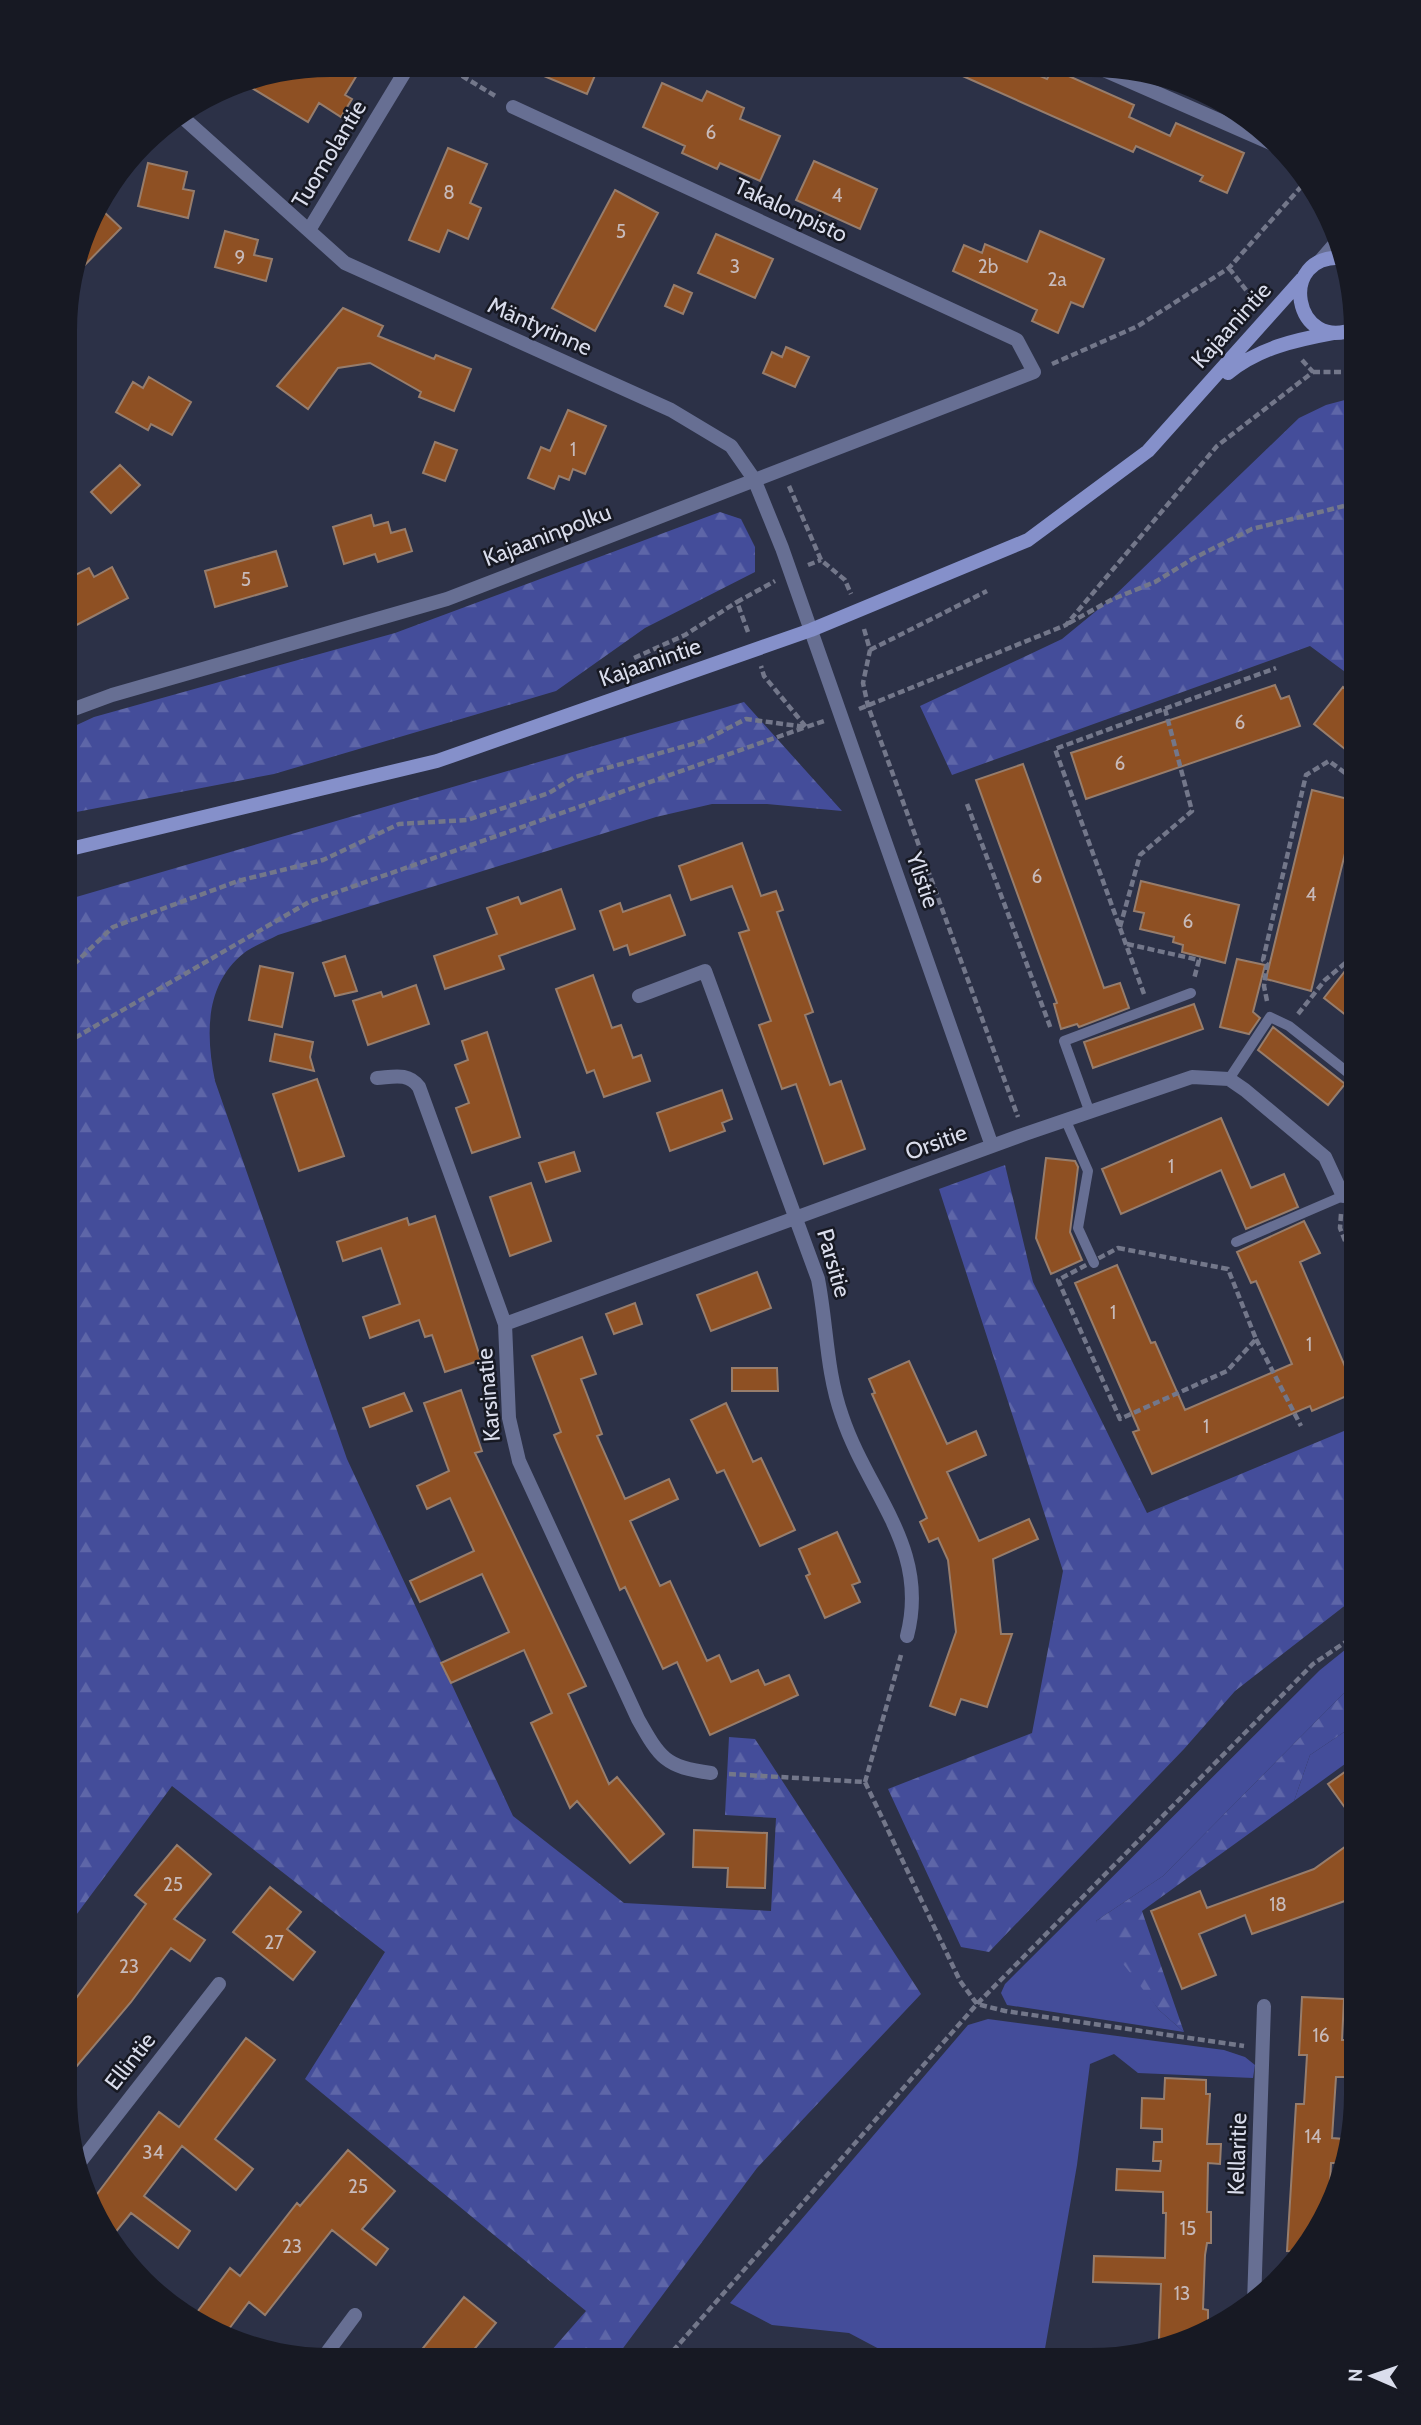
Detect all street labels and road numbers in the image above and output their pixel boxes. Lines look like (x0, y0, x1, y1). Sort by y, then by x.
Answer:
street label: Tuomolantie (286, 95, 372, 213)
street label: Takalonpisto (730, 172, 852, 248)
street label: Kajaanintie (1185, 276, 1277, 374)
street label: Mäntyrinne (483, 291, 597, 362)
street label: Kajaaninpolku (479, 498, 615, 572)
street label: Kajaanintie (595, 631, 705, 692)
street label: Ylistie (900, 847, 946, 912)
street label: Orsitie (901, 1118, 971, 1166)
street label: Parsitie (811, 1226, 857, 1301)
street label: Karsinatie (470, 1347, 506, 1443)
street label: Ellintie (99, 2026, 161, 2095)
street label: Kellaritie (1222, 2112, 1252, 2196)

